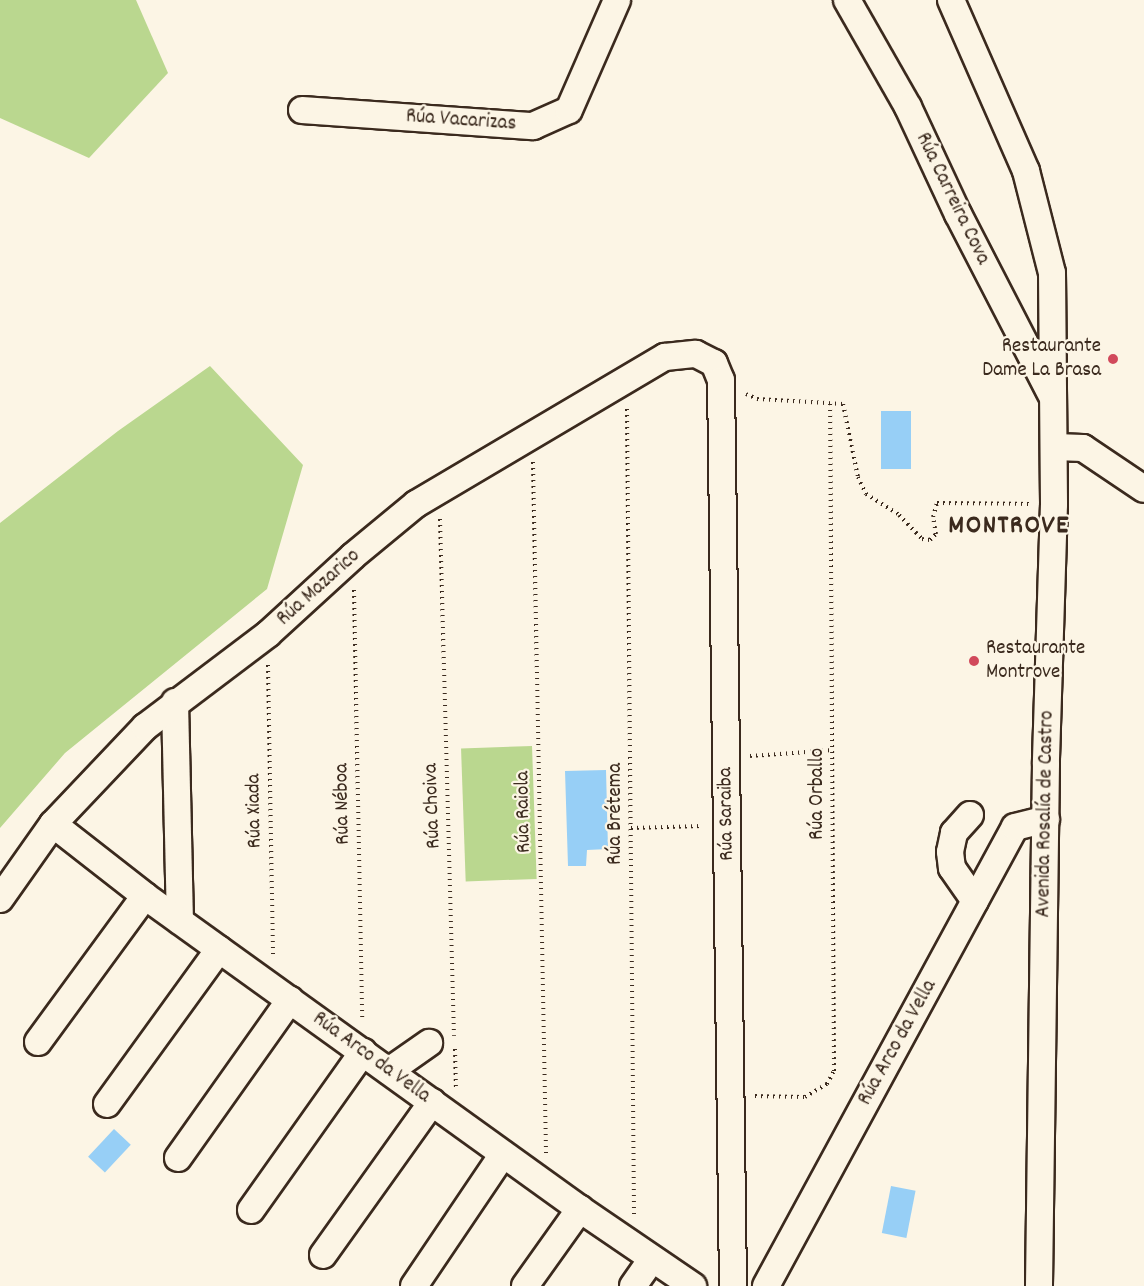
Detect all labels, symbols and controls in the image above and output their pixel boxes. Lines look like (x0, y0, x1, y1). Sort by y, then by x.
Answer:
street label: Rúa Vacarizas (405, 105, 517, 137)
street label: Rúa Carreira Cova (909, 129, 995, 269)
place label: Restaurante Dame La Brasa (982, 334, 1101, 384)
marker: Restaurante Dame La Brasa (1106, 352, 1120, 366)
district label: MONTROVE (948, 511, 1070, 543)
street label: Rúa Mazarico (272, 544, 366, 632)
place label: Restaurante Montrove (986, 636, 1085, 686)
marker: Restaurante Montrove (967, 654, 981, 668)
street label: Avenida Rosalía de Castro (1032, 710, 1060, 918)
street label: Rúa Orballo (805, 748, 831, 840)
street label: Rúa Néboa (330, 763, 356, 845)
street label: Rúa Choiva (419, 763, 447, 849)
street label: Rúa Brétema (603, 763, 629, 865)
street label: Rúa Saraiba (714, 767, 740, 861)
street label: Rúa Raiola (511, 771, 537, 853)
street label: Rúa Xiada (242, 773, 268, 849)
street label: Rúa Arco da Vella (853, 976, 943, 1110)
street label: Rúa Arco da Vella (307, 1007, 435, 1109)

